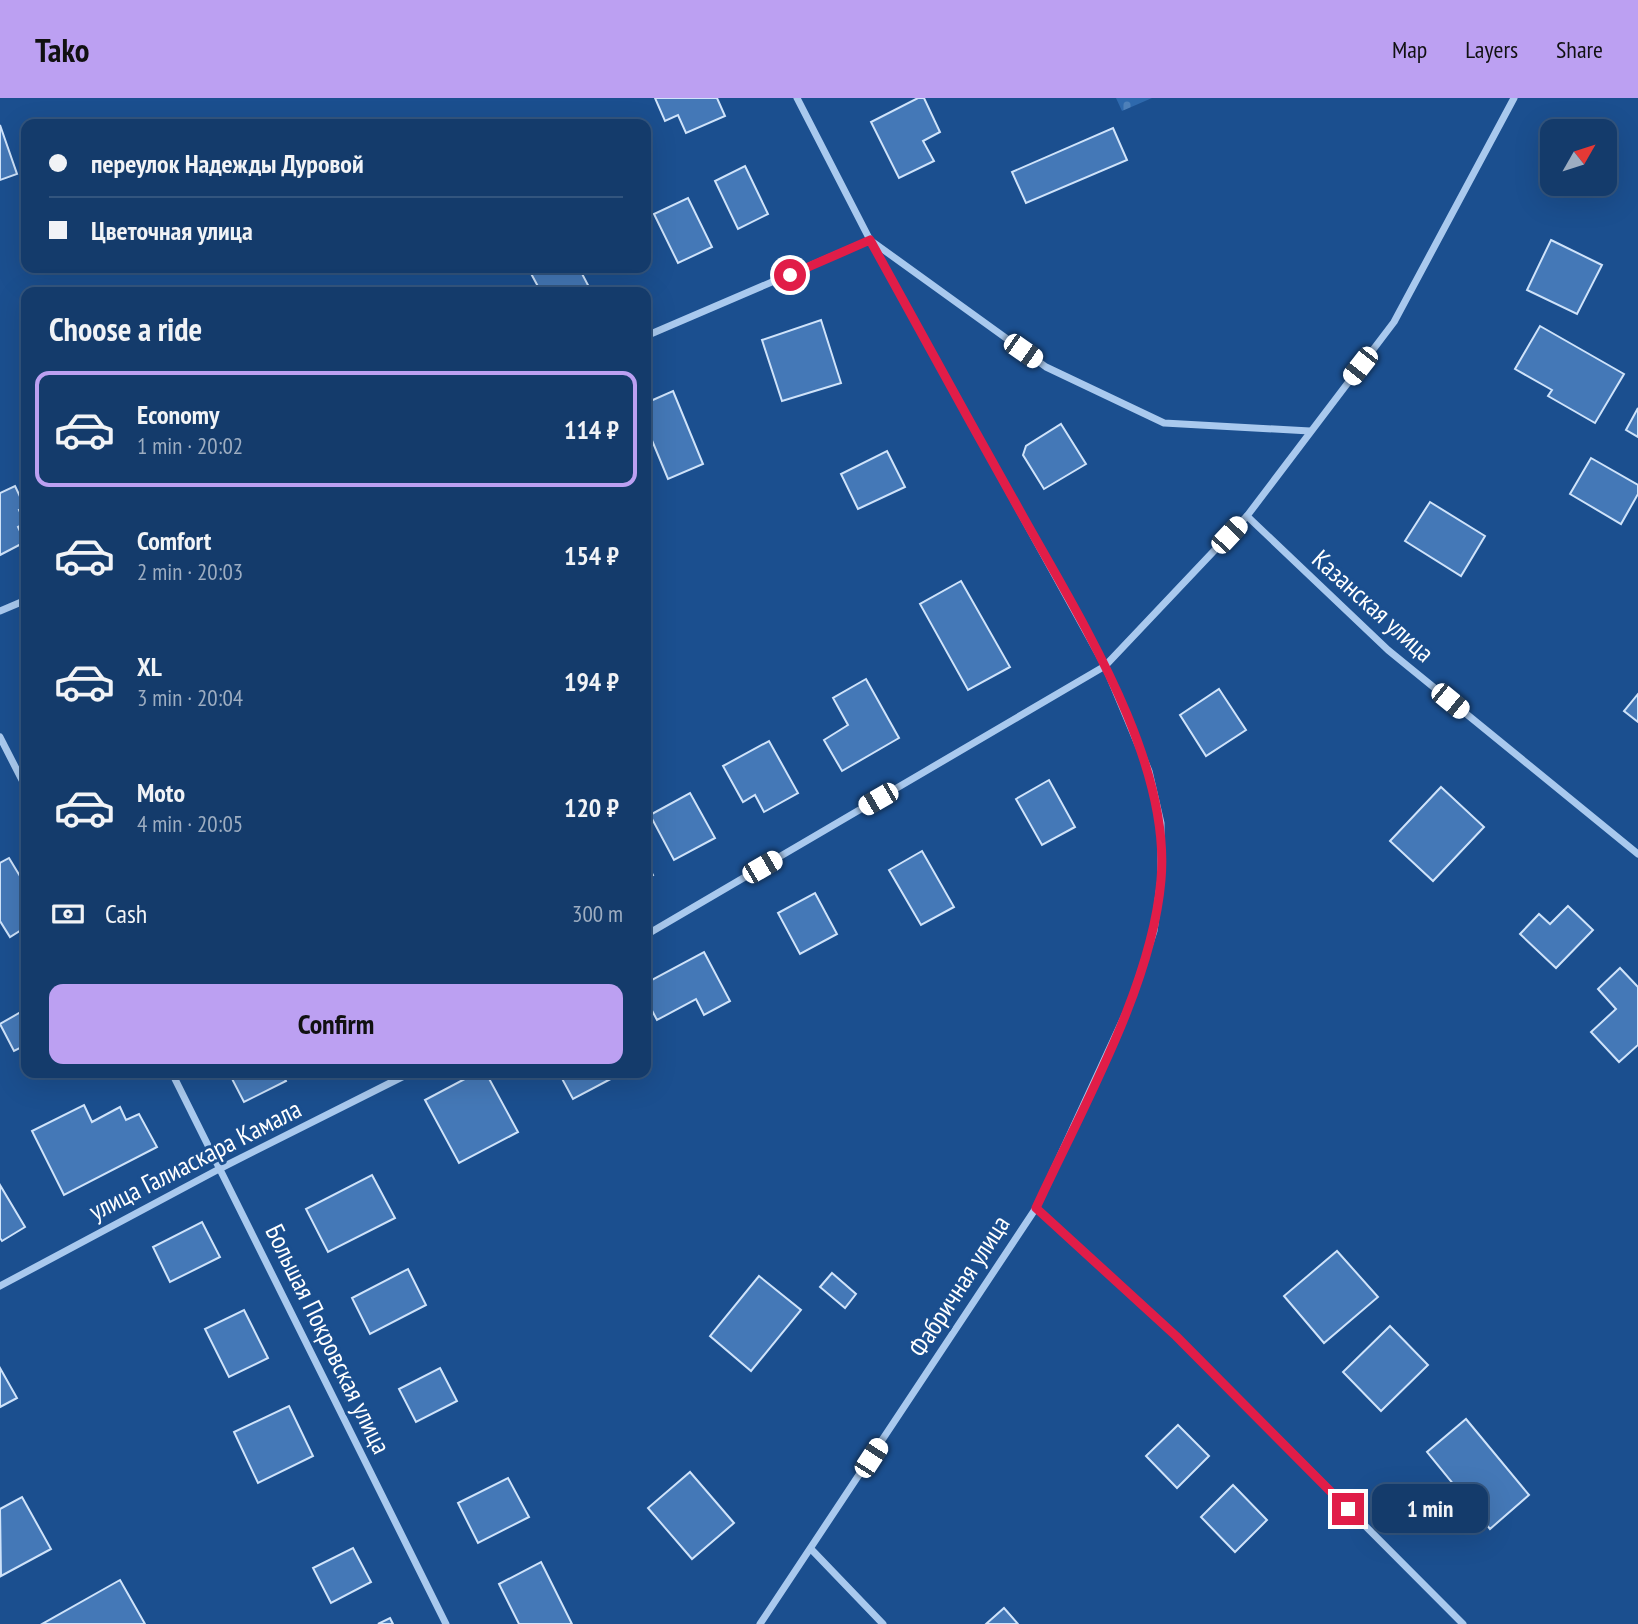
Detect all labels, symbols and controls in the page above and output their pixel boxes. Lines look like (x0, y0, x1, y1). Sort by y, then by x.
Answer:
text: Tako (35, 28, 89, 71)
text: Map (1392, 34, 1427, 65)
text: Layers (1465, 34, 1518, 65)
text: Share (1556, 34, 1603, 65)
north arrow (1540, 119, 1617, 196)
map controls (1540, 119, 1617, 196)
text: переулок Надежды Дуровой (91, 147, 364, 180)
text: Цветочная улица (91, 214, 253, 247)
route start (774, 259, 806, 291)
text: Choose a ride (49, 308, 202, 350)
car (1000, 330, 1047, 372)
car (1339, 343, 1382, 389)
icon: car (53, 398, 116, 461)
text: Economy (137, 398, 219, 431)
text: 114 ₽ (564, 413, 619, 446)
text: 1 min · 20:02 (137, 431, 243, 460)
car (1207, 512, 1252, 558)
icon: car (53, 524, 116, 587)
text: Comfort (137, 524, 211, 557)
text: 154 ₽ (564, 539, 619, 572)
street label: Казанская улица (1306, 542, 1441, 669)
text: 2 min · 20:03 (137, 557, 243, 586)
icon: car (53, 650, 116, 713)
text: XL (137, 650, 162, 683)
text: 194 ₽ (564, 665, 619, 698)
car (1428, 680, 1473, 722)
text: 3 min · 20:04 (137, 683, 243, 712)
icon: car (53, 776, 116, 839)
text: Moto (137, 776, 185, 809)
car (855, 779, 902, 819)
text: 120 ₽ (564, 791, 619, 824)
text: 4 min · 20:05 (137, 809, 243, 838)
car (739, 847, 786, 887)
icon: cash (49, 895, 87, 933)
text: Cash (105, 897, 147, 930)
text: 300 m (572, 899, 623, 928)
button: Confirm (49, 984, 623, 1064)
street label: улица Галиаскара Камала (83, 1092, 306, 1227)
street label: Фабричная улица (901, 1209, 1016, 1362)
street label: Большая Покровская улица (259, 1219, 398, 1459)
car (851, 1435, 892, 1481)
callout: 1 min (1372, 1484, 1488, 1534)
route end (1332, 1493, 1364, 1525)
text: 1 min (1407, 1494, 1453, 1523)

